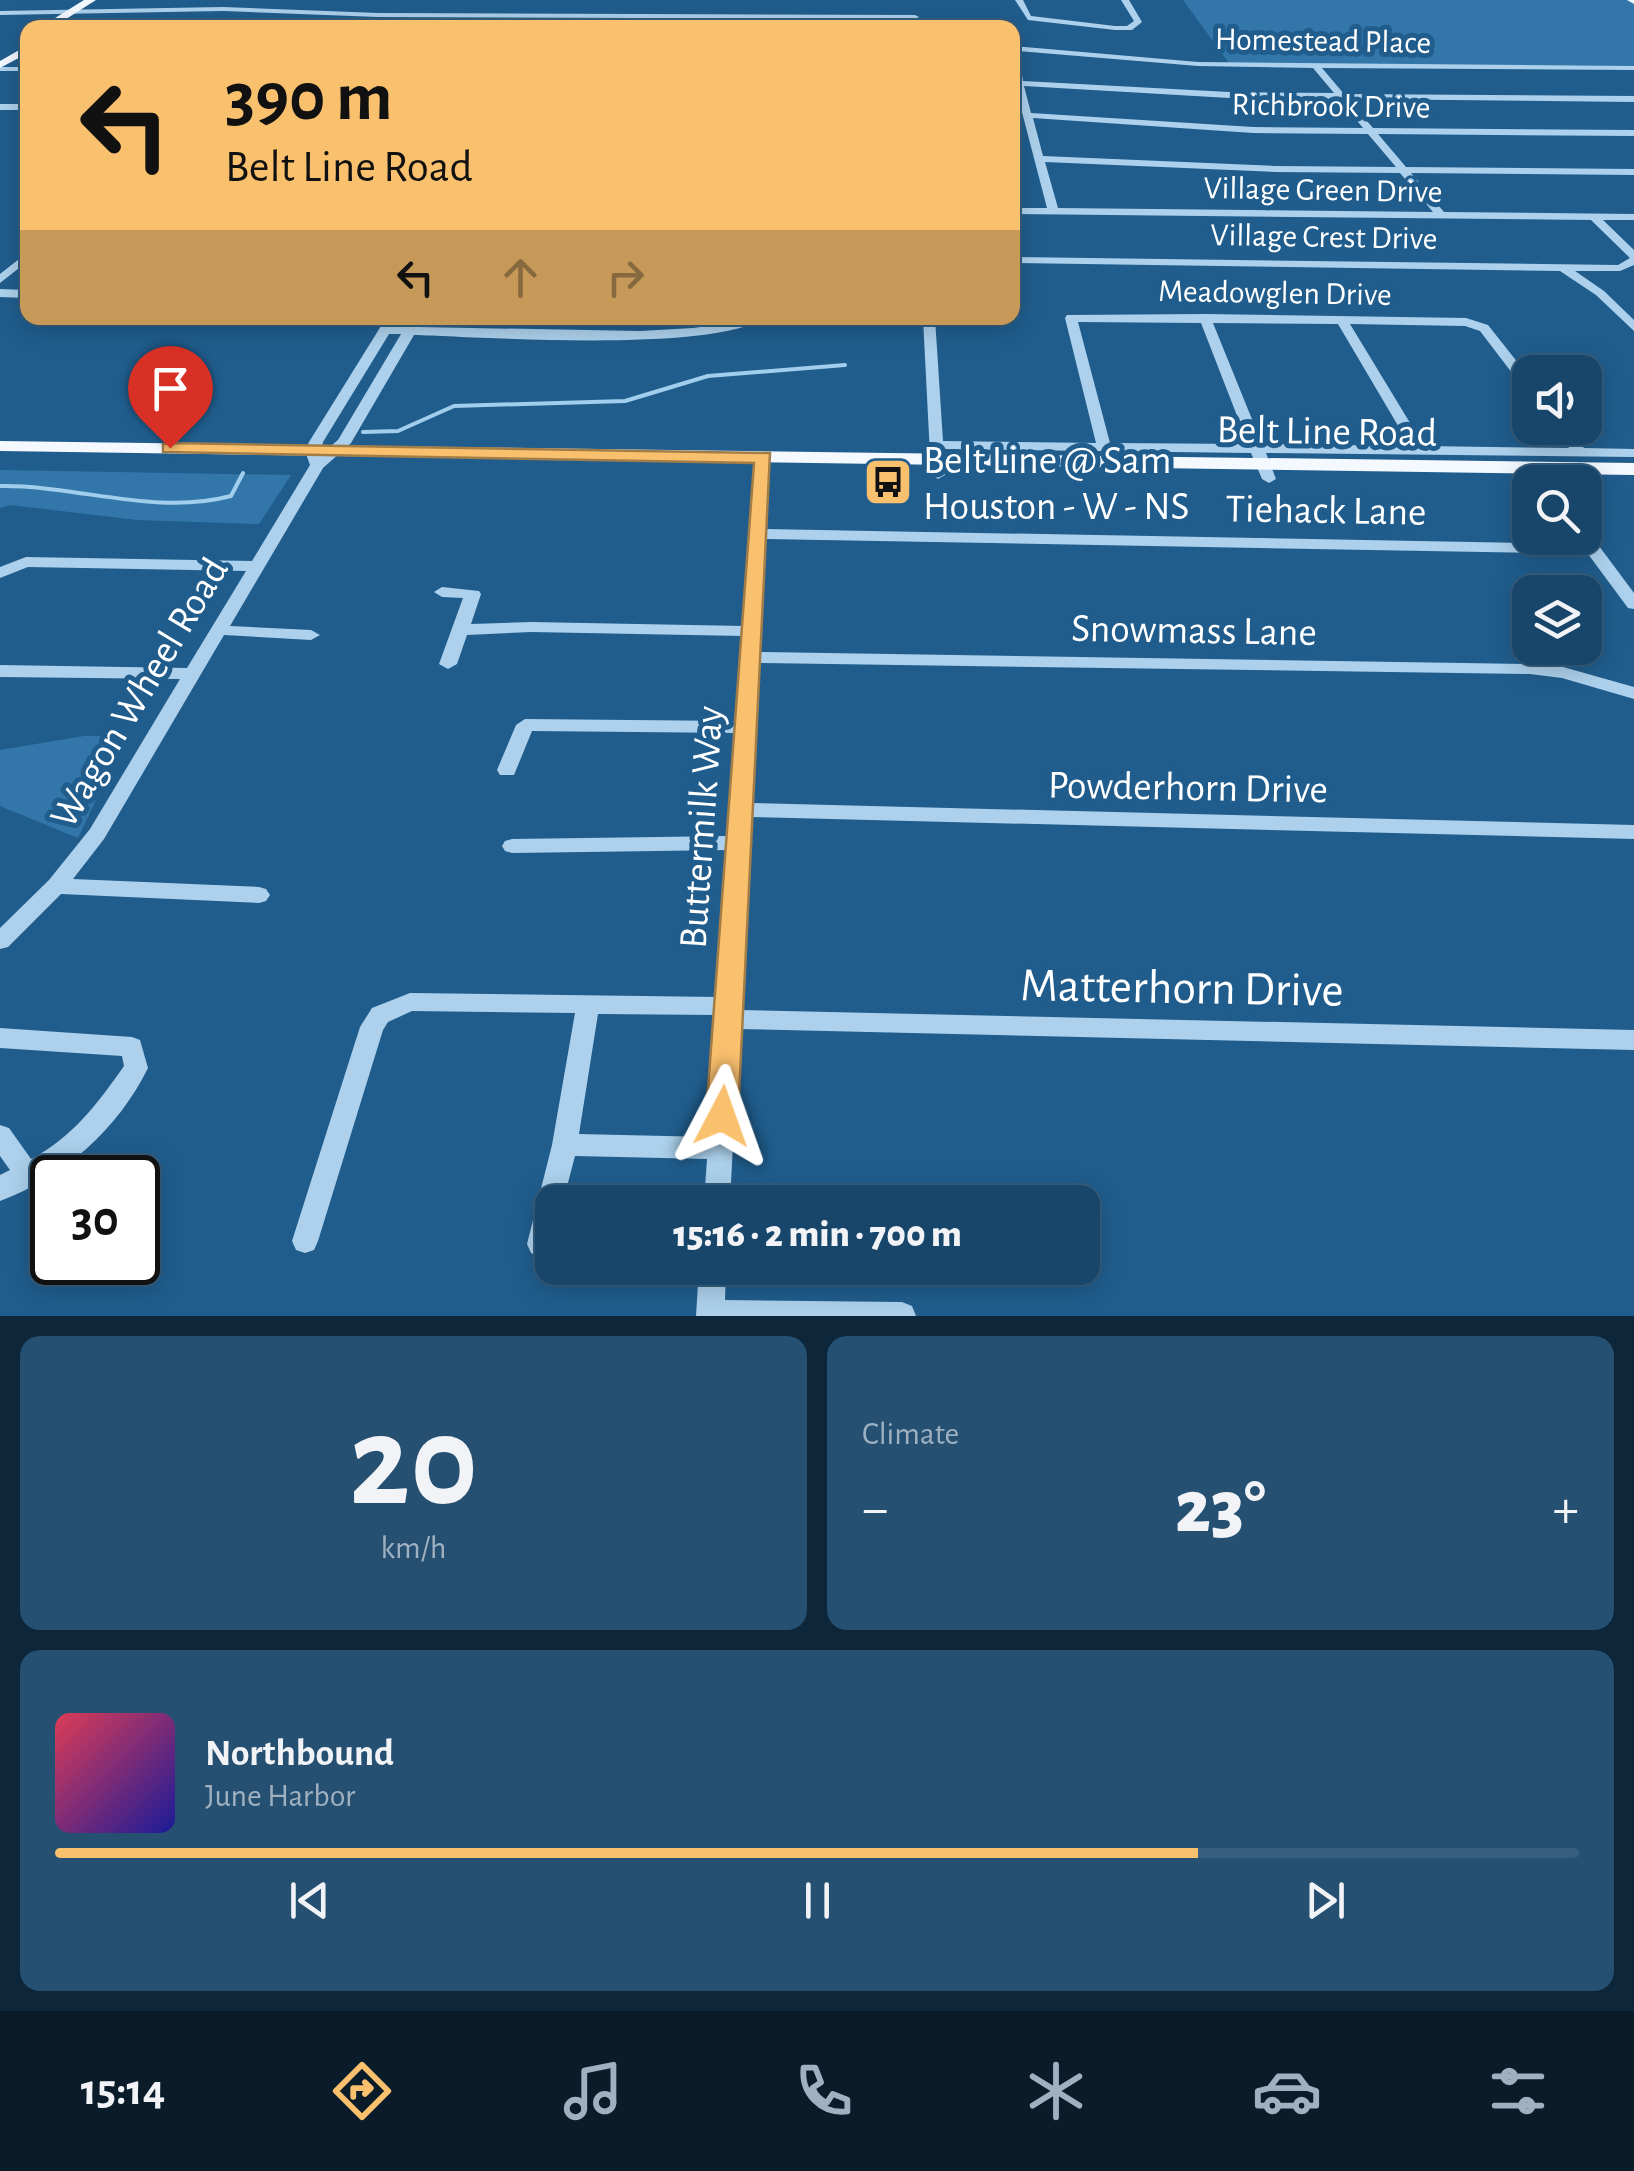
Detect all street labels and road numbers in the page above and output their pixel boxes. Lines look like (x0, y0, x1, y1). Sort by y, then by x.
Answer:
street label: Homestead Place (1215, 23, 1431, 59)
street label: Richbrook Drive (1231, 88, 1431, 124)
street label: Village Green Drive (1203, 172, 1443, 208)
street label: Village Crest Drive (1210, 219, 1438, 255)
street label: Meadowglen Drive (1158, 275, 1392, 311)
street label: Belt Line Road (1216, 410, 1437, 454)
street label: Tiehack Lane (1225, 489, 1427, 533)
street label: Wagon Wheel Road (44, 551, 236, 835)
street label: Snowmass Lane (1071, 609, 1317, 653)
street label: Buttermilk Way (674, 704, 730, 950)
street label: Powderhorn Drive (1048, 766, 1328, 810)
street label: Matterhorn Drive (1020, 962, 1344, 1016)

